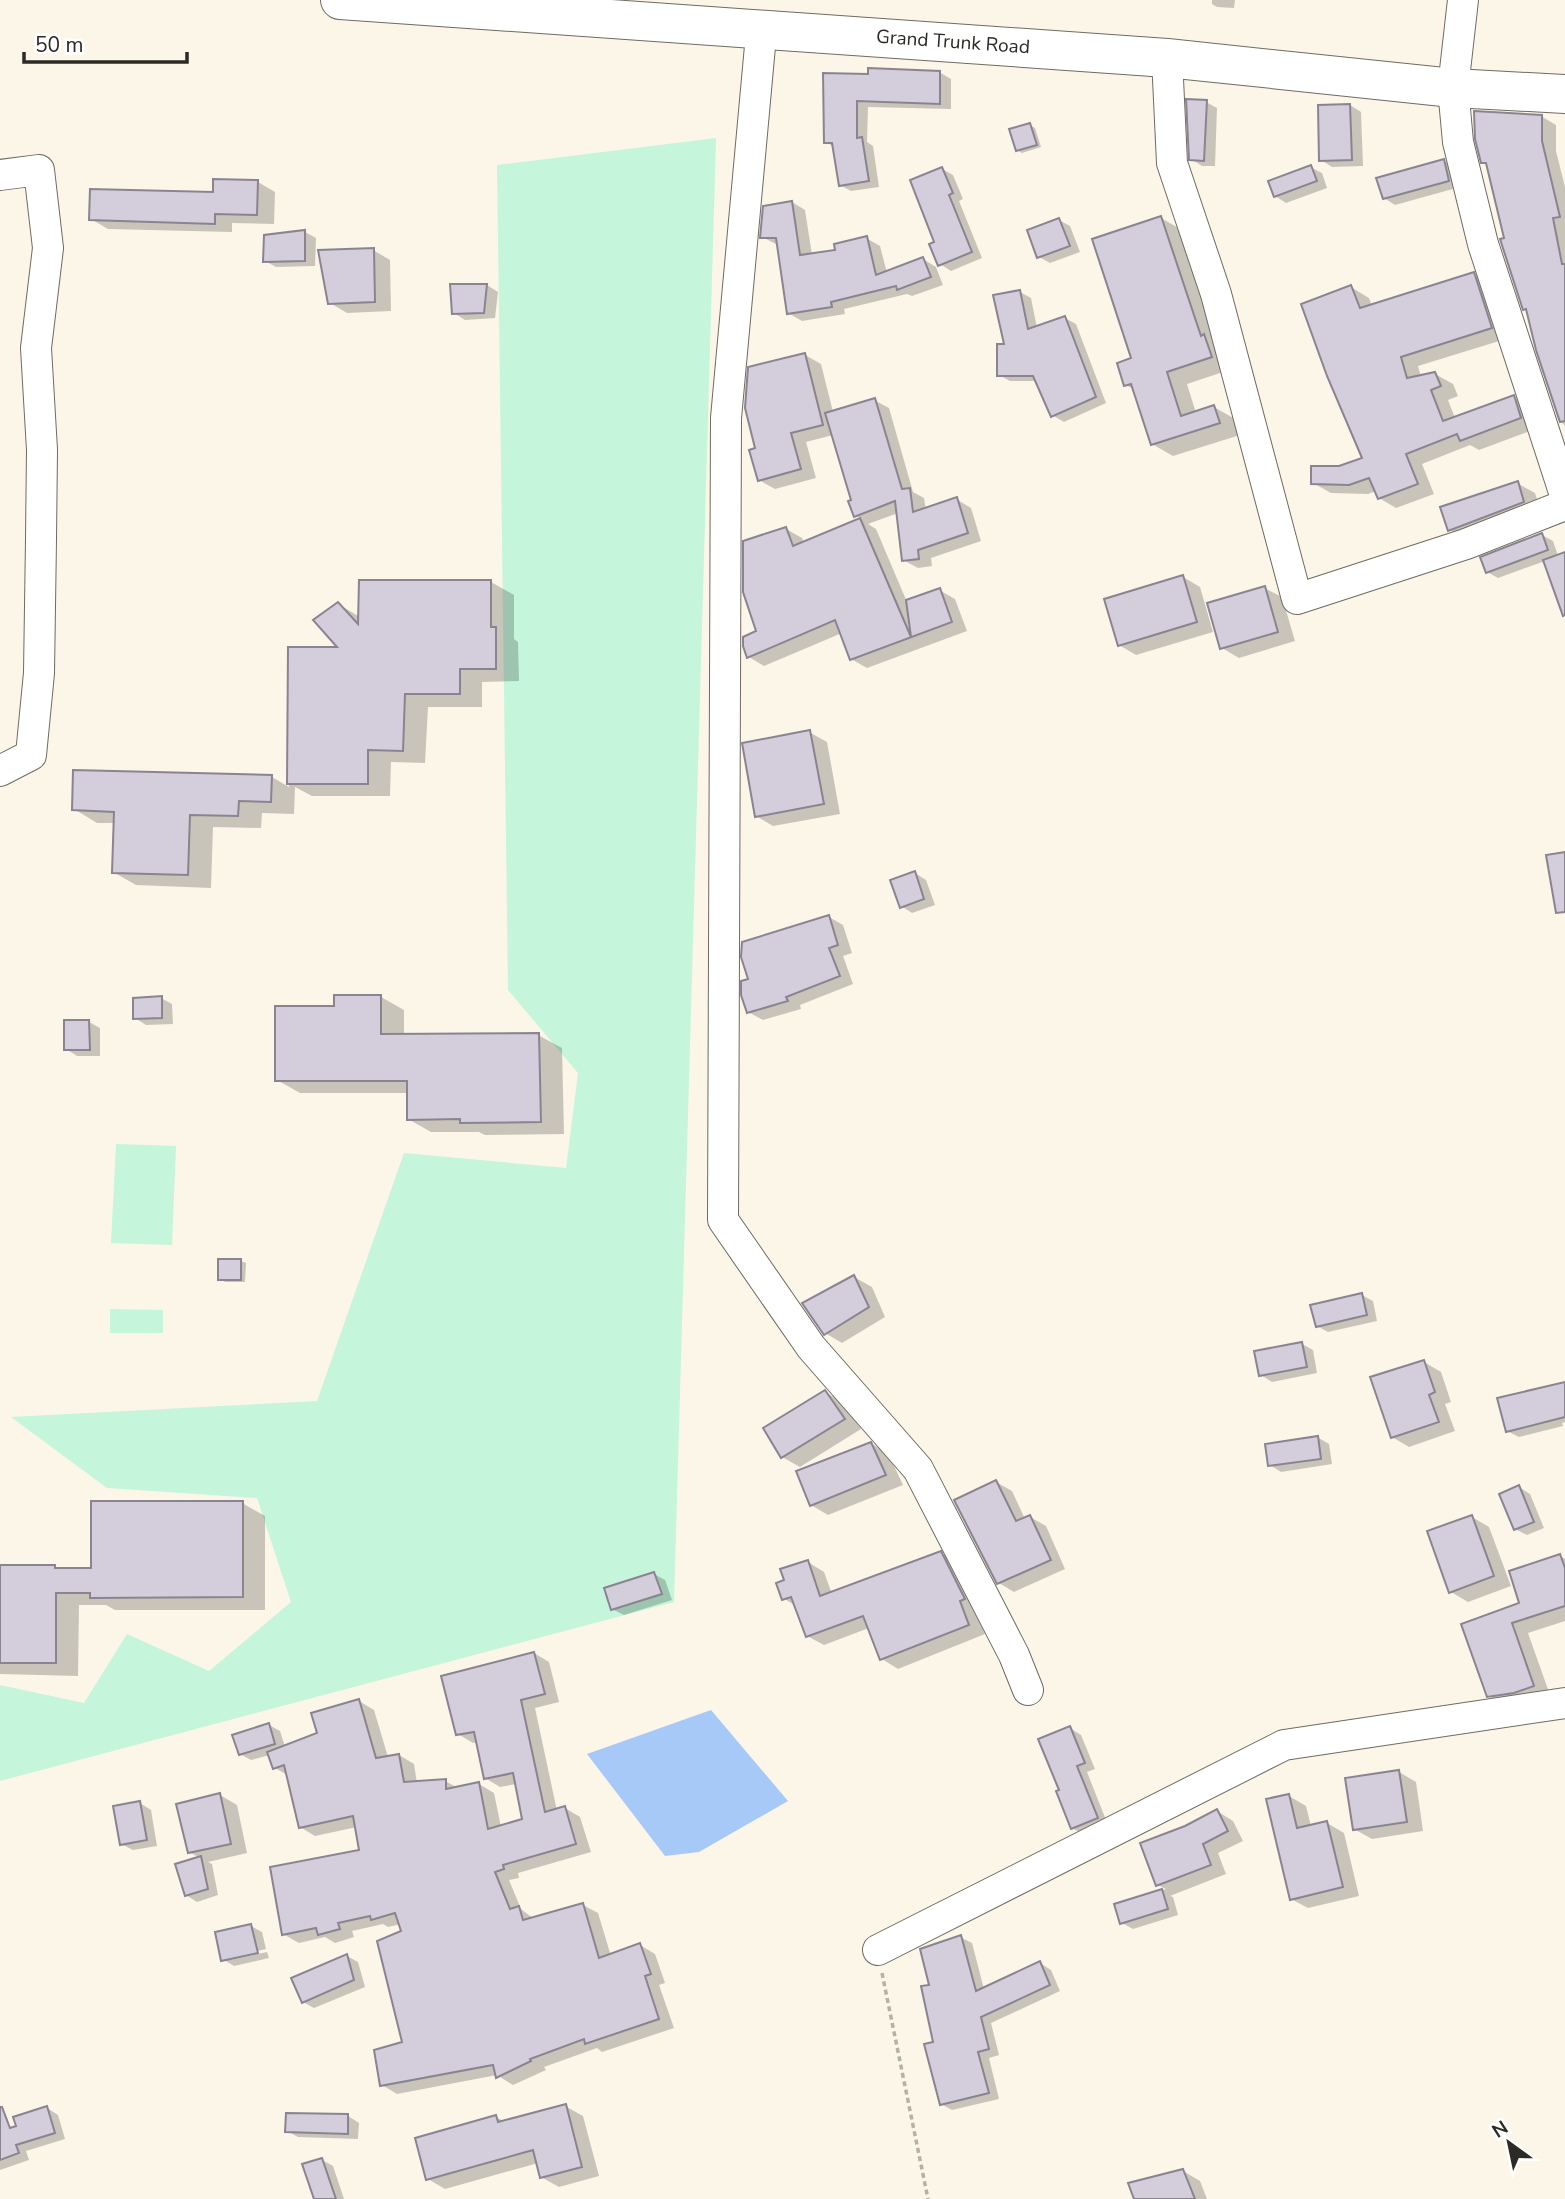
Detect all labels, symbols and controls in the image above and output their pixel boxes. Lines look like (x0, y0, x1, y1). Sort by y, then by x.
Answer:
scale bar (24, 21, 187, 65)
street label: Grand Trunk Road (875, 24, 1031, 60)
text: 50 m (35, 31, 84, 59)
north arrow (1474, 2108, 1544, 2178)
text: N (1487, 2115, 1513, 2144)

